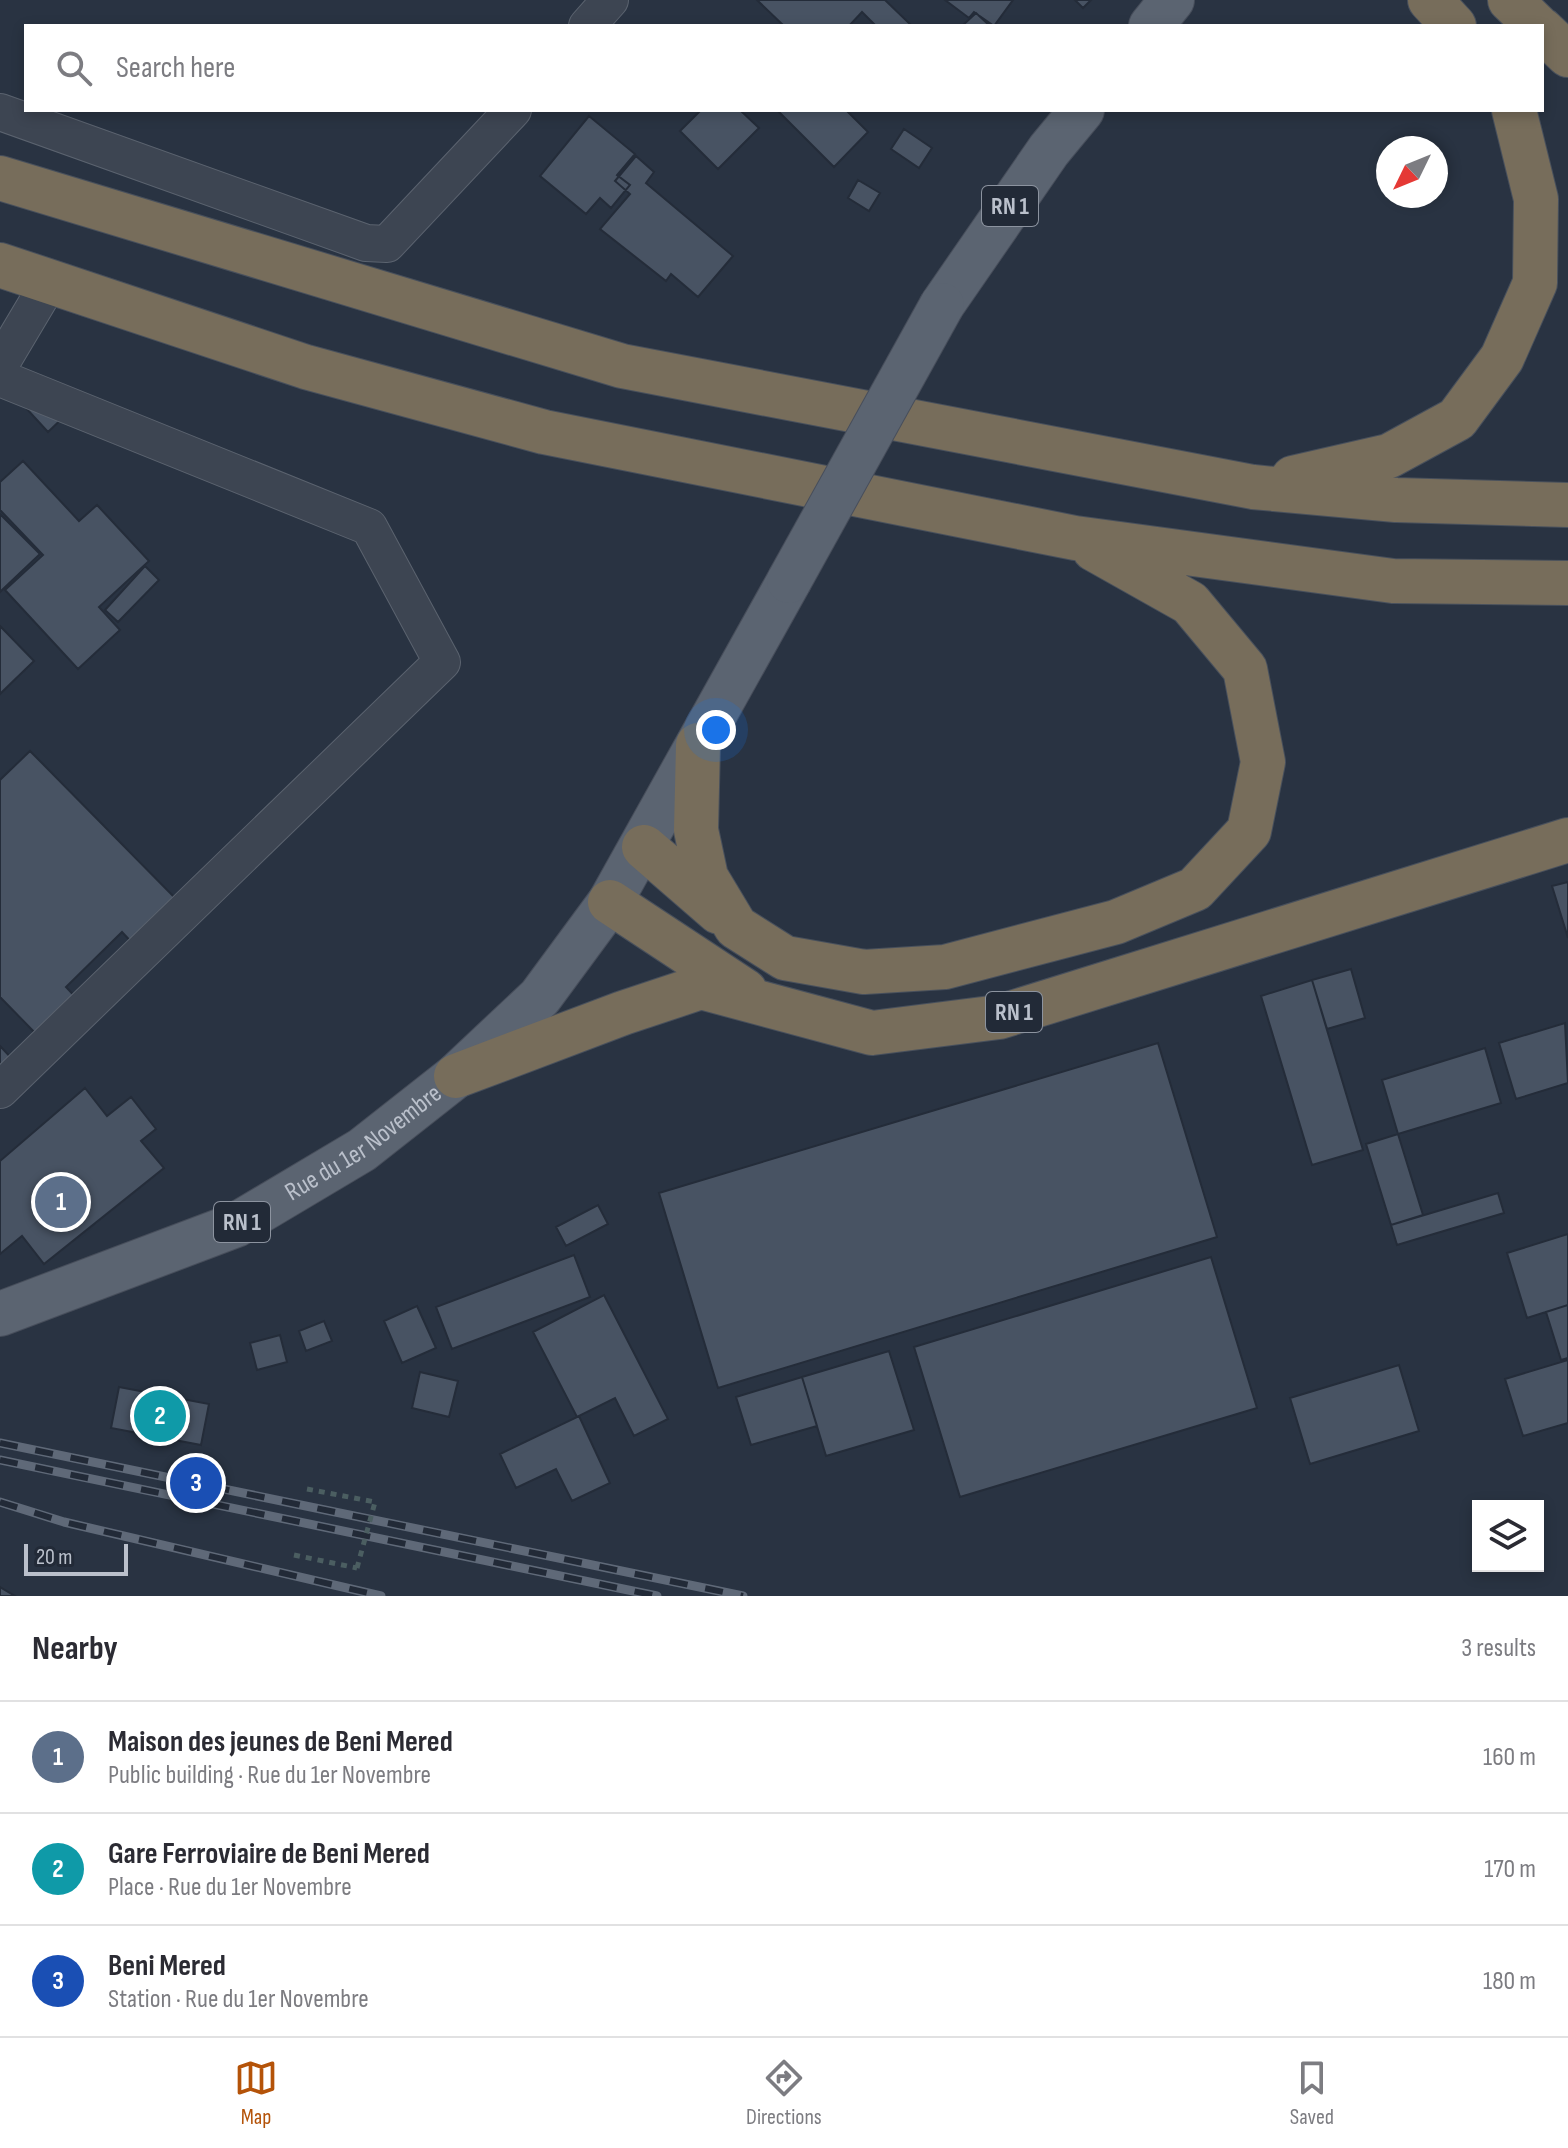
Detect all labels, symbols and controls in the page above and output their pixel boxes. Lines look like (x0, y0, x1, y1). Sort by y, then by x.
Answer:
search box (24, 24, 1544, 112)
icon: search (52, 46, 96, 90)
text: Search here (116, 50, 235, 86)
north arrow (1376, 136, 1448, 208)
road number: RN 1 (982, 186, 1038, 226)
your location (696, 710, 736, 750)
road number: RN 1 (986, 992, 1042, 1032)
street label: Rue du 1er Novembre (280, 1078, 448, 1208)
pin: 1 (35, 1172, 87, 1232)
road number: RN 1 (214, 1202, 270, 1242)
pin: 2 (134, 1386, 186, 1446)
pin: 3 (170, 1453, 222, 1513)
map controls (1472, 1500, 1544, 1572)
button: layers (1472, 1500, 1544, 1572)
scale bar (24, 1540, 128, 1576)
text: 20 m (36, 1544, 73, 1571)
text: Nearby (32, 1628, 118, 1669)
text: 3 results (1461, 1633, 1536, 1664)
text: Maison des jeunes de Beni Mered (108, 1724, 453, 1760)
text: 1 (53, 1742, 63, 1773)
text: 160 m (1483, 1742, 1536, 1773)
text: Public building · Rue du 1er Novembre (108, 1760, 431, 1791)
text: Gare Ferroviaire de Beni Mered (108, 1836, 430, 1872)
text: 2 (52, 1854, 64, 1885)
text: 170 m (1484, 1854, 1536, 1885)
text: Place · Rue du 1er Novembre (108, 1872, 352, 1903)
text: Beni Mered (108, 1948, 226, 1984)
text: 3 (52, 1966, 64, 1997)
text: 180 m (1483, 1966, 1536, 1997)
text: Station · Rue du 1er Novembre (108, 1984, 369, 2015)
tab: Map (234, 2056, 278, 2131)
tab: Directions (746, 2056, 822, 2131)
tab: Saved (1290, 2056, 1334, 2131)

